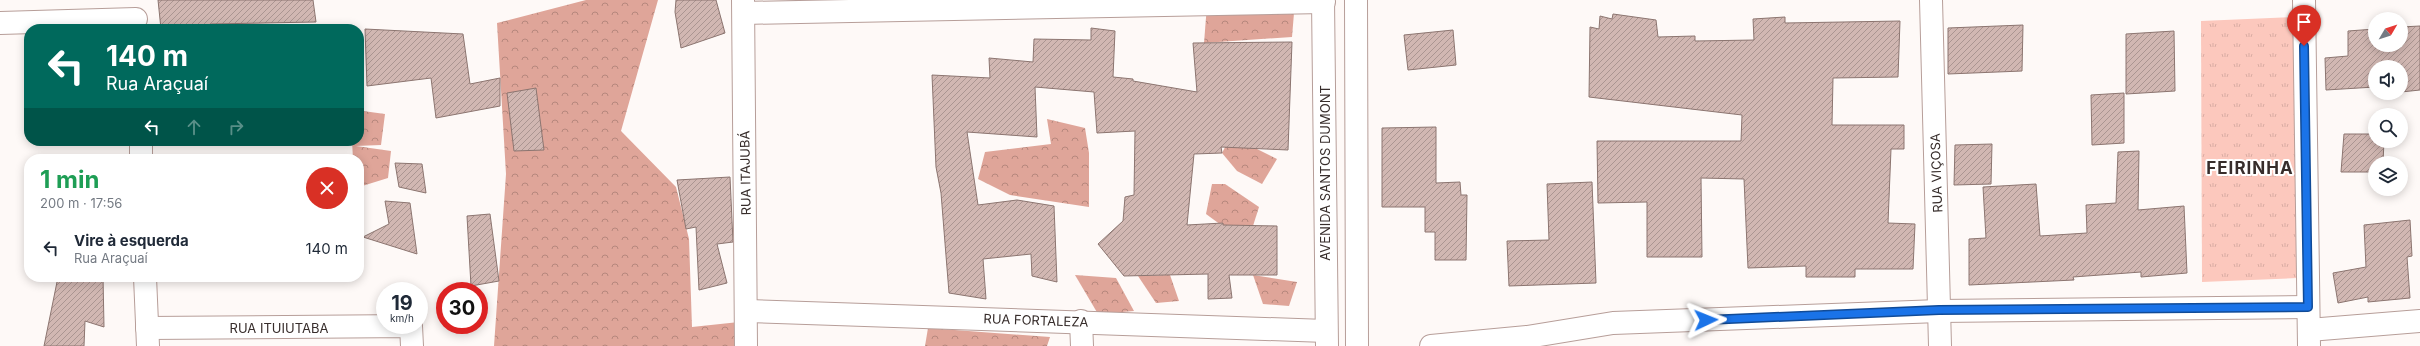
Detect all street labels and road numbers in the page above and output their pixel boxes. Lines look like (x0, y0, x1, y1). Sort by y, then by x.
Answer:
street label: AVENIDA SANTOS DUMONT (1317, 85, 1333, 261)
street label: RUA ITAJUBÁ (736, 130, 754, 216)
street label: RUA VIÇOSA (1927, 133, 1945, 213)
street label: RUA FORTALEZA (983, 310, 1089, 330)
street label: RUA ITUIUTABA (230, 320, 328, 336)

